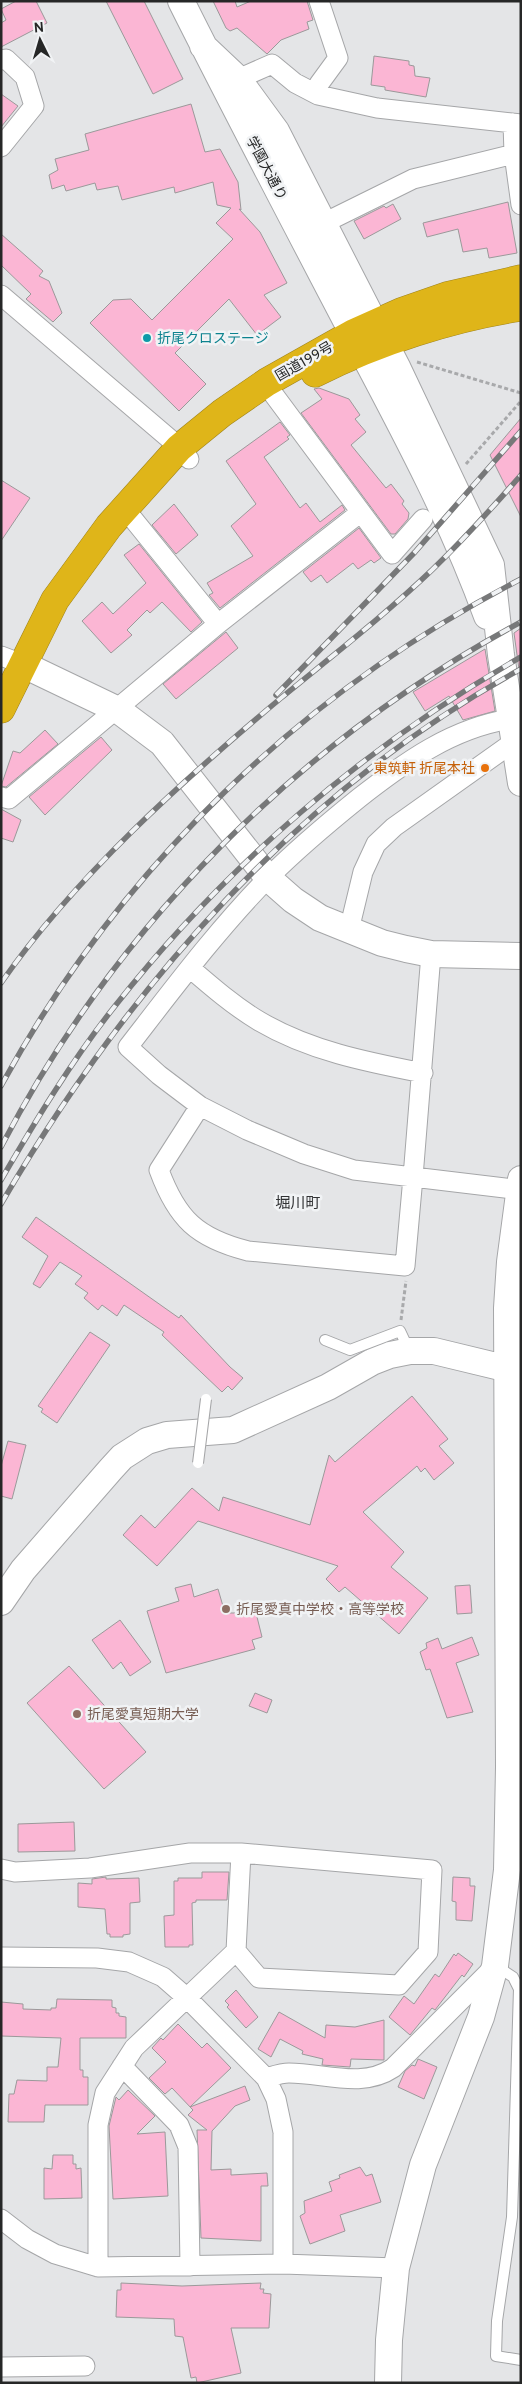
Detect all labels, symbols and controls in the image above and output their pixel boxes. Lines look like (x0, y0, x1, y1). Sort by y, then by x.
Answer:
north arrow (15, 15, 65, 65)
text: N (33, 20, 45, 37)
street label: 学園大通り (242, 134, 290, 204)
place label: 折尾クロステージ (157, 331, 269, 348)
marker: 折尾クロステージ (141, 332, 153, 344)
street label: 国道199号 (273, 339, 337, 386)
place label: 東筑軒 折尾本社 (374, 761, 475, 778)
marker: 東筑軒 折尾本社 (479, 762, 491, 774)
district label: 堀川町 (275, 1195, 321, 1214)
place label: 折尾愛真中学校・高等学校 (236, 1601, 404, 1619)
marker: 折尾愛真中学校・高等学校 (220, 1603, 232, 1615)
place label: 折尾愛真短期大学 (87, 1707, 199, 1724)
marker: 折尾愛真短期大学 (71, 1708, 83, 1720)

